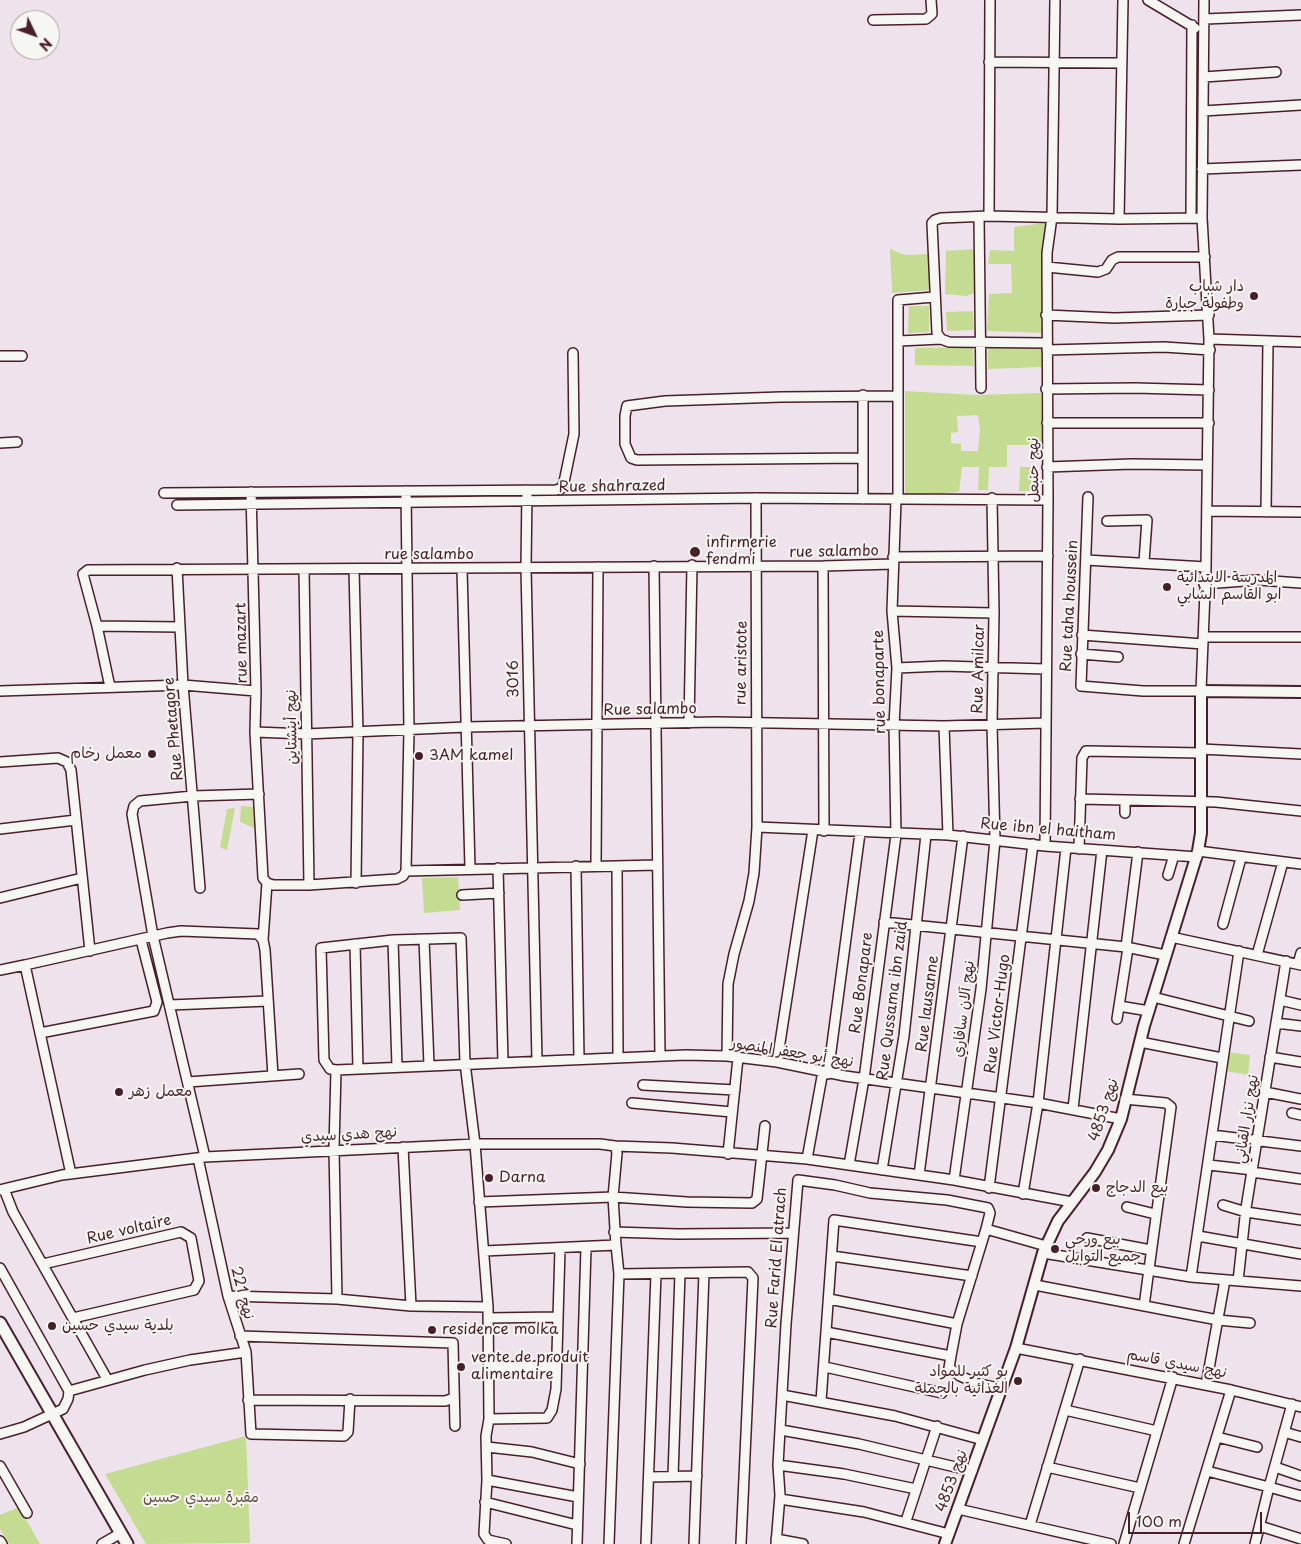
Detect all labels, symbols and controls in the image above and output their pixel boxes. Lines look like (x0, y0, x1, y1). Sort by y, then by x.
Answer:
north arrow (10, 10, 60, 60)
text: N (34, 34, 57, 56)
place label: دار شباب وطفولة جيارة (1165, 278, 1244, 313)
marker: دار شباب وطفولة جيارة (1248, 290, 1260, 302)
street label: نهج حنبعل (1024, 437, 1044, 503)
street label: Rue shahrazed (558, 477, 666, 497)
place label: infirmerie fendmi (706, 534, 777, 569)
street label: Rue taha houssein (1058, 539, 1082, 673)
street label: rue salambo (789, 542, 879, 562)
marker: infirmerie fendmi (688, 545, 702, 559)
street label: rue salambo (384, 546, 474, 564)
place label: المدرسة الابتدائية ابو القاسم الشابي (1177, 569, 1281, 604)
marker: المدرسة الابتدائية ابو القاسم الشابي (1161, 581, 1173, 593)
street label: rue mazart (232, 602, 252, 684)
street label: rue aristote (732, 621, 752, 705)
street label: Rue Amilcar (969, 624, 989, 714)
street label: rue bonaparte (870, 630, 890, 734)
street label: 3016 (505, 660, 523, 698)
street label: Rue Phetagore (160, 676, 188, 782)
street label: نهج أينشتاين (282, 689, 302, 765)
street label: Rue salambo (603, 700, 697, 720)
place label: معمل رخام (70, 745, 142, 763)
place label: 3AM kamel (429, 747, 513, 765)
marker: معمل رخام (146, 748, 158, 760)
marker: 3AM kamel (413, 750, 425, 762)
street label: Rue ibn el haitham (979, 815, 1117, 845)
street label: Rue Qussama ibn zaid (874, 920, 912, 1082)
street label: Rue Bonapare (847, 931, 877, 1035)
street label: Rue Victor-Hugo (982, 953, 1014, 1075)
street label: Rue lausanne (913, 955, 943, 1053)
street label: نهج آلان سافاري (949, 960, 979, 1058)
street label: نهج أبو جعفر المنصور (729, 1034, 855, 1072)
street label: نهج نزار القباني (1231, 1073, 1263, 1165)
street label: نهج 4853 (1085, 1076, 1123, 1144)
place label: معمل زهر (129, 1083, 192, 1101)
marker: معمل زهر (113, 1086, 125, 1098)
street label: نهج هدي سيدي (300, 1123, 398, 1147)
place label: Darna (499, 1169, 545, 1187)
marker: Darna (483, 1172, 495, 1184)
place label: بيع الدجاج (1106, 1179, 1168, 1197)
marker: بيع الدجاج (1090, 1182, 1102, 1194)
street label: Rue Farid El atrach (763, 1187, 791, 1329)
street label: Rue voltaire (85, 1212, 173, 1248)
place label: بيع ورحي جميع التوابل (1065, 1231, 1141, 1266)
marker: بيع ورحي جميع التوابل (1049, 1243, 1061, 1255)
street label: نهج 221 (226, 1265, 258, 1321)
place label: بلدية سيدي حسين (62, 1317, 174, 1335)
marker: بلدية سيدي حسين (46, 1320, 58, 1332)
place label: residence molka (442, 1321, 558, 1339)
marker: residence molka (426, 1324, 438, 1336)
street label: نهج سيدي قاسم (1126, 1346, 1228, 1382)
place label: vente de produit alimentaire (471, 1349, 588, 1384)
marker: vente de produit alimentaire (455, 1361, 467, 1373)
place label: بو كثير للمواد الغذائية بالجملة (915, 1363, 1008, 1398)
marker: بو كثير للمواد الغذائية بالجملة (1012, 1375, 1024, 1387)
street label: نهج 4853 (932, 1447, 972, 1515)
park label: مقبرة سيدي حسين (143, 1489, 259, 1507)
scale bar (1131, 1502, 1265, 1534)
text: 100 m (1136, 1509, 1182, 1532)

